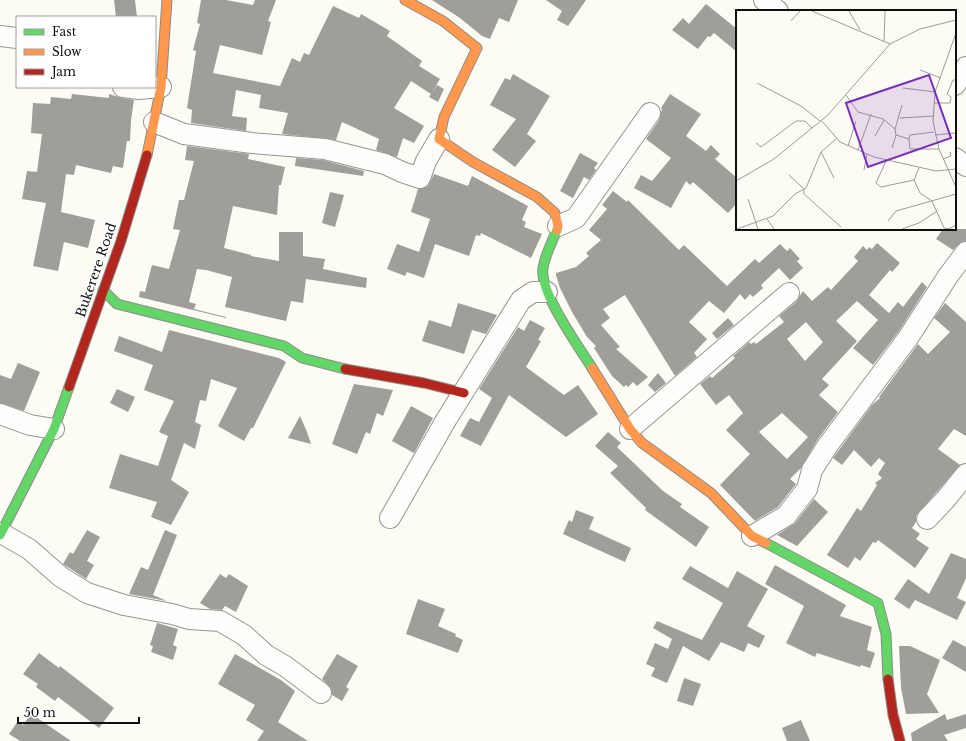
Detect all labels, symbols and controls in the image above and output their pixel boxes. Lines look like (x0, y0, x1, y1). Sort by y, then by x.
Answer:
inset map (736, 10, 956, 230)
legend (16, 16, 156, 88)
text: Fast (52, 24, 77, 39)
text: Slow (52, 44, 82, 59)
text: Jam (50, 64, 76, 79)
street label: Bukerere Road (72, 220, 120, 320)
scale bar (18, 699, 139, 725)
text: 50 m (24, 705, 56, 720)

